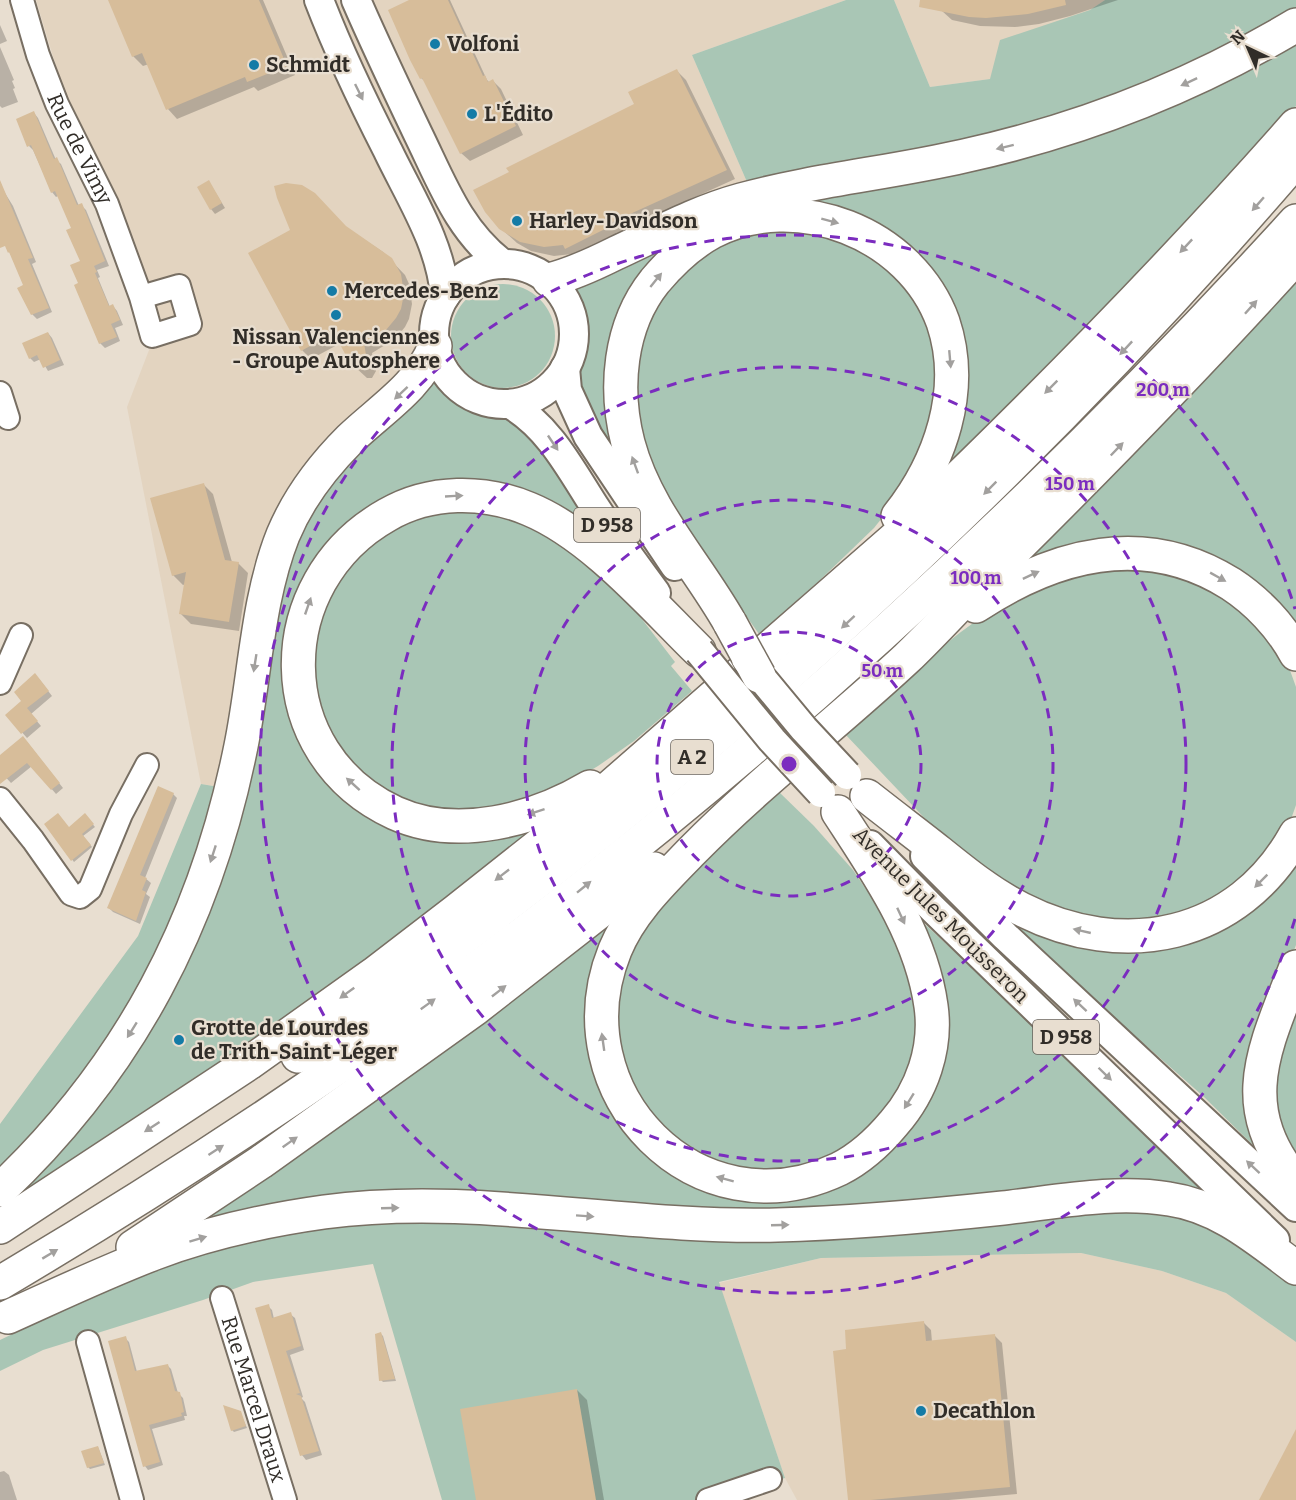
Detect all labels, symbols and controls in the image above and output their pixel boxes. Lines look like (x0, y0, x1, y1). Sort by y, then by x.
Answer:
north arrow (1218, 18, 1278, 78)
text: N (1227, 26, 1249, 49)
place label: Volfoni (447, 31, 519, 57)
marker: Volfoni (428, 37, 442, 51)
place label: Schmidt (266, 52, 351, 78)
marker: Schmidt (247, 58, 261, 72)
one-way arrow (1179, 77, 1197, 87)
one-way arrow (354, 84, 363, 101)
street label: Rue de Vimy (41, 90, 118, 209)
place label: L'Édito (484, 100, 553, 127)
marker: L'Édito (465, 107, 479, 121)
one-way arrow (996, 142, 1014, 152)
one-way arrow (1252, 196, 1265, 211)
place label: Harley-Davidson (529, 208, 698, 234)
marker: Harley-Davidson (510, 214, 524, 228)
one-way arrow (820, 217, 839, 227)
one-way arrow (1179, 238, 1193, 253)
one-way arrow (650, 272, 663, 288)
place label: Mercedes-Benz (344, 278, 498, 304)
marker: Mercedes-Benz (325, 284, 339, 298)
one-way arrow (1244, 300, 1257, 315)
marker: Nissan Valenciennes - Groupe Autosphere (329, 308, 343, 322)
place label: Nissan Valenciennes - Groupe Autosphere (232, 324, 440, 374)
one-way arrow (1120, 340, 1133, 355)
one-way arrow (945, 349, 955, 368)
one-way arrow (1045, 379, 1059, 393)
text: 200 m (1136, 379, 1190, 401)
one-way arrow (394, 386, 409, 399)
one-way arrow (547, 435, 559, 451)
one-way arrow (1109, 442, 1123, 456)
one-way arrow (630, 456, 640, 474)
text: 150 m (1045, 473, 1095, 495)
one-way arrow (983, 480, 997, 494)
one-way arrow (445, 491, 464, 500)
road number: D 958 (574, 508, 640, 542)
text: 100 m (950, 567, 1002, 589)
one-way arrow (1022, 571, 1039, 580)
one-way arrow (1210, 572, 1227, 582)
one-way arrow (303, 597, 313, 615)
one-way arrow (841, 615, 856, 629)
one-way arrow (250, 654, 259, 673)
text: 50 m (861, 660, 903, 682)
road number: A 2 (671, 740, 713, 774)
centre of rings (779, 754, 799, 774)
one-way arrow (346, 778, 361, 791)
one-way arrow (527, 808, 545, 818)
street label: Avenue Jules Mousseron (847, 821, 1035, 1009)
one-way arrow (208, 845, 217, 863)
one-way arrow (495, 868, 510, 880)
one-way arrow (1254, 873, 1268, 887)
one-way arrow (576, 880, 592, 893)
one-way arrow (897, 908, 906, 925)
one-way arrow (1073, 926, 1091, 936)
one-way arrow (491, 985, 507, 998)
one-way arrow (340, 987, 356, 999)
one-way arrow (420, 998, 436, 1010)
one-way arrow (1073, 999, 1087, 1013)
place label: Grotte de Lourdes de Trith-Saint-Léger (191, 1015, 397, 1065)
road number: D 958 (1033, 1020, 1099, 1054)
one-way arrow (127, 1022, 138, 1039)
one-way arrow (598, 1032, 607, 1051)
marker: Grotte de Lourdes de Trith-Saint-Léger (172, 1033, 186, 1047)
one-way arrow (1097, 1067, 1112, 1081)
one-way arrow (904, 1093, 915, 1109)
one-way arrow (144, 1122, 160, 1133)
one-way arrow (281, 1136, 297, 1148)
one-way arrow (207, 1144, 223, 1156)
one-way arrow (1246, 1160, 1261, 1174)
one-way arrow (716, 1174, 734, 1184)
one-way arrow (381, 1203, 400, 1213)
one-way arrow (576, 1212, 595, 1221)
one-way arrow (770, 1220, 789, 1229)
one-way arrow (189, 1234, 207, 1243)
one-way arrow (42, 1248, 58, 1259)
street label: Rue Marcel Draux (215, 1313, 292, 1486)
place label: Decathlon (933, 1398, 1036, 1424)
marker: Decathlon (914, 1404, 928, 1418)

